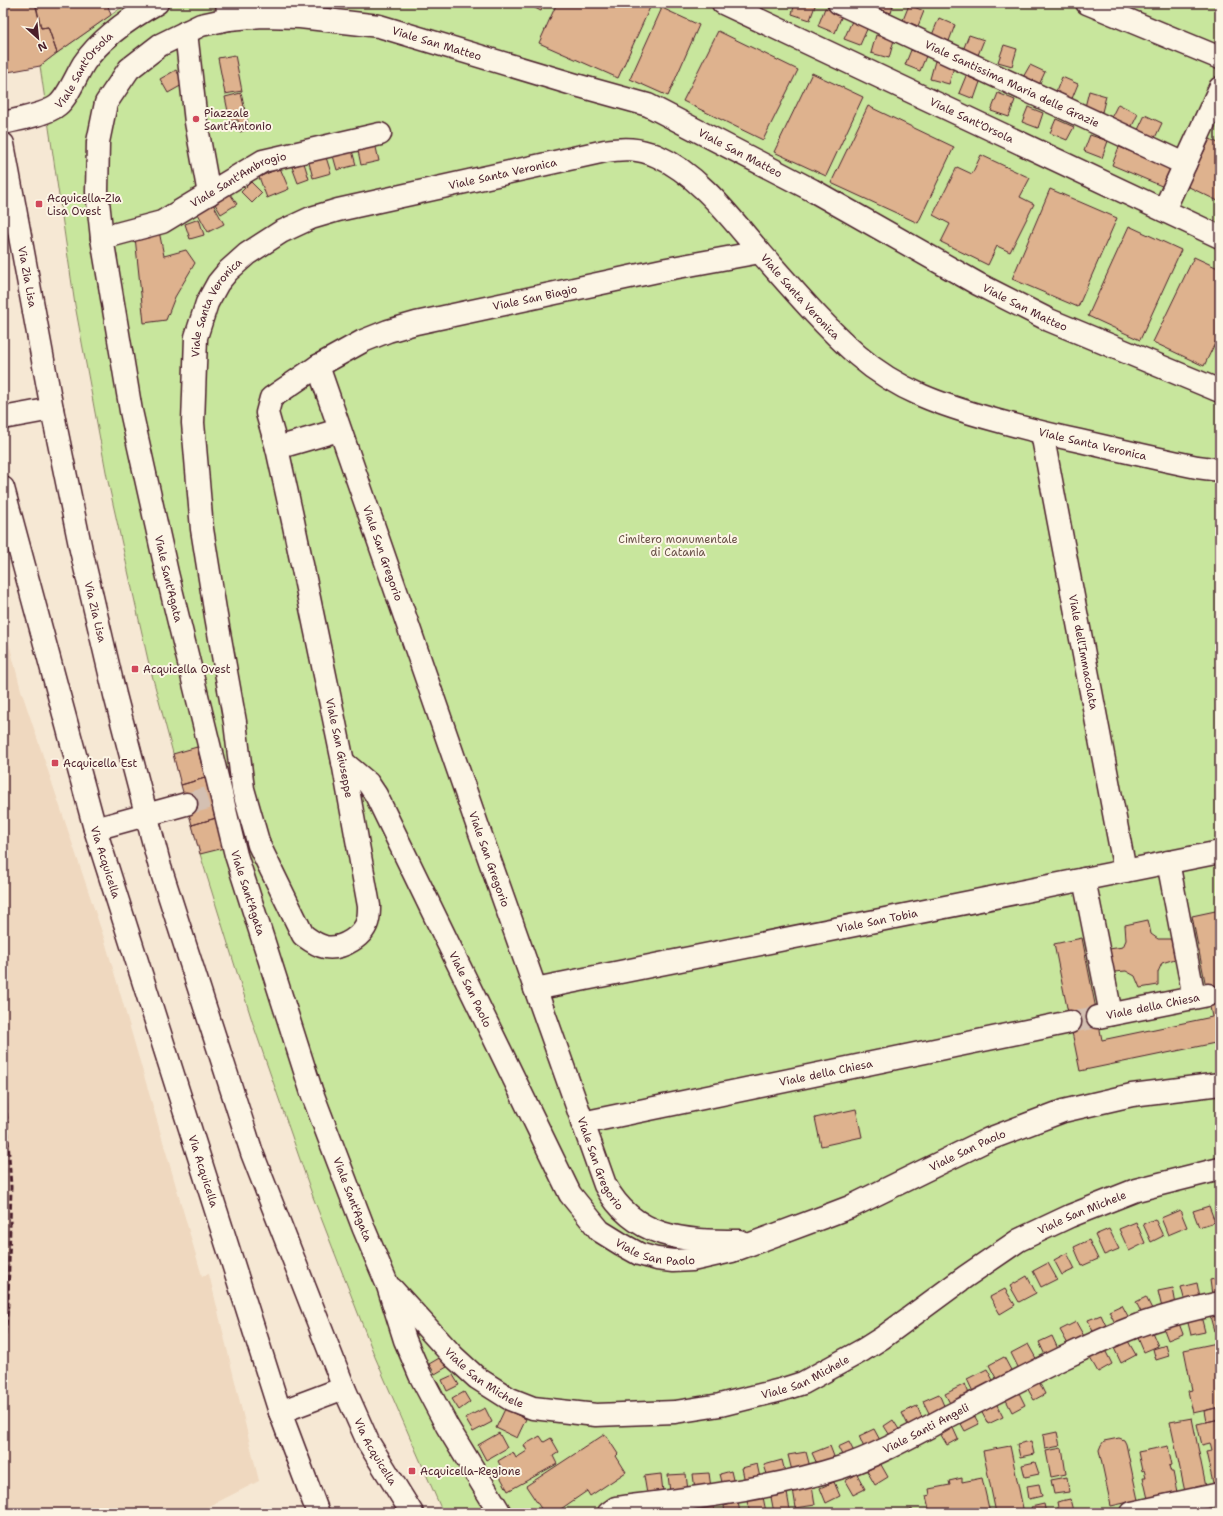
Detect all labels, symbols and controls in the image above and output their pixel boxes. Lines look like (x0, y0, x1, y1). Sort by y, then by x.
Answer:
north arrow (18, 18, 58, 58)
street label: Viale San Matteo (390, 23, 484, 64)
street label: Viale Sant'Orsola (51, 28, 116, 112)
street label: Viale Santissima Maria delle Grazie (922, 36, 1102, 131)
text: N (35, 38, 50, 55)
street label: Viale Sant'Orsola (927, 94, 1016, 146)
place label: Piazzale Sant'Antonio (204, 106, 272, 134)
marker: Piazzale Sant'Antonio (191, 114, 201, 124)
street label: Viale San Matteo (696, 125, 785, 181)
street label: Viale Sant'Ambrogio (187, 148, 288, 211)
street label: Viale Santa Veronica (447, 154, 558, 193)
place label: Acquicella-Zia Lisa Ovest (47, 191, 122, 219)
marker: Acquicella-Zia Lisa Ovest (34, 199, 44, 209)
street label: Via Zia Lisa (15, 245, 41, 309)
street label: Viale Santa Veronica (757, 251, 843, 343)
street label: Viale Santa Veronica (188, 255, 245, 358)
street label: Viale San Matteo (980, 280, 1070, 334)
street label: Viale San Biagio (491, 282, 579, 314)
street label: Viale Santa Veronica (1037, 424, 1148, 464)
street label: Viale San Gregorio (359, 503, 407, 603)
park label: Cimitero monumentale di Catania (618, 532, 738, 560)
street label: Viale Sant'Agata (151, 534, 186, 624)
street label: Via Zia Lisa (81, 580, 110, 644)
street label: Viale dell'Immacolata (1065, 593, 1102, 711)
place label: Acquicella Ovest (143, 662, 231, 677)
marker: Acquicella Ovest (130, 664, 140, 674)
street label: Viale San Giuseppe (322, 697, 357, 799)
place label: Acquicella Est (63, 756, 138, 771)
marker: Acquicella Est (50, 758, 60, 768)
street label: Viale San Gregorio (466, 809, 513, 909)
street label: Via Acquicella (87, 824, 124, 900)
street label: Viale Sant'Agata (228, 848, 269, 938)
street label: Viale San Tobia (836, 905, 919, 936)
street label: Viale San Paolo (446, 949, 495, 1030)
street label: Viale della Chiesa (1105, 989, 1201, 1023)
street label: Viale della Chiesa (778, 1056, 874, 1090)
street label: Viale San Gregorio (574, 1115, 627, 1213)
street label: Viale San Paolo (927, 1126, 1008, 1175)
street label: Via Acquicella (185, 1133, 222, 1209)
street label: Viale Sant'Agata (330, 1155, 376, 1244)
street label: Viale San Michele (1035, 1187, 1128, 1238)
street label: Viale San Paolo (612, 1235, 696, 1269)
street label: Viale San Michele (441, 1344, 526, 1411)
street label: Viale San Michele (760, 1352, 852, 1402)
street label: Viale Santi Angeli (880, 1400, 971, 1457)
street label: Via Acquicella (351, 1416, 401, 1488)
place label: Acquicella-Regione (420, 1464, 521, 1479)
marker: Acquicella-Regione (407, 1466, 417, 1476)

